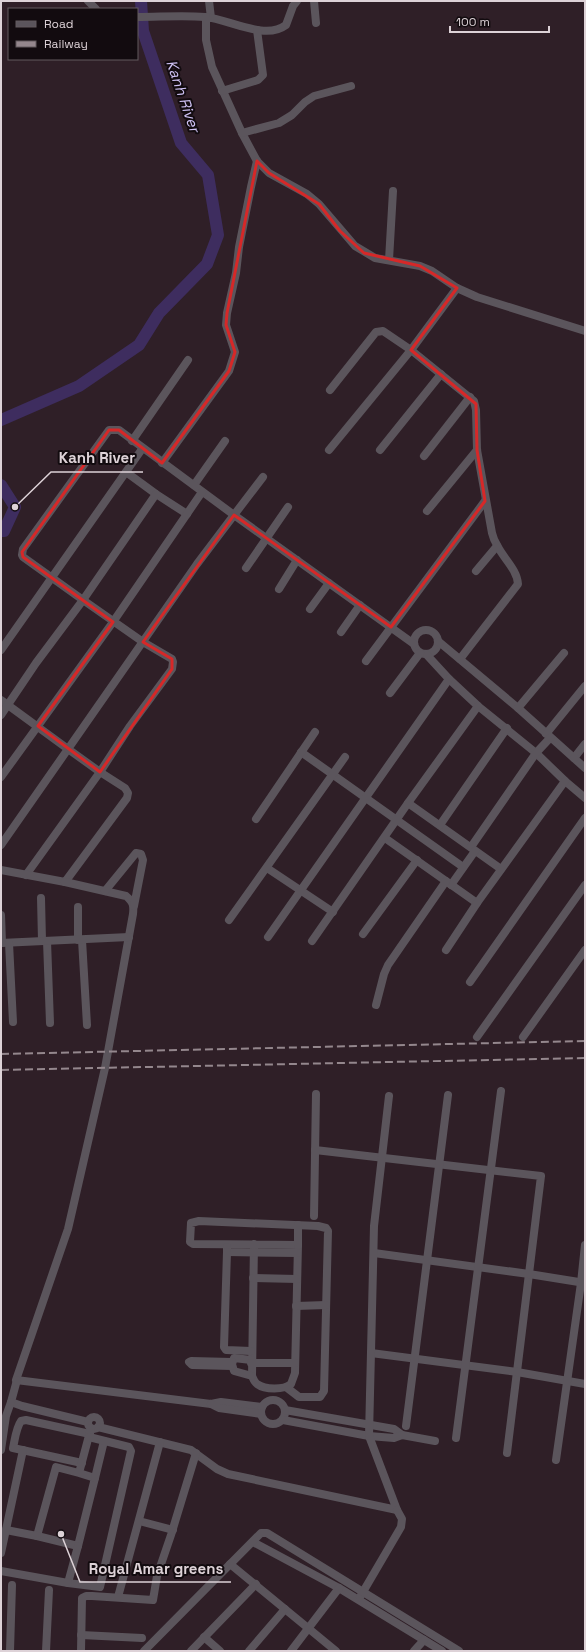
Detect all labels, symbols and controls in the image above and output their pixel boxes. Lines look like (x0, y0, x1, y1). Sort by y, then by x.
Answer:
legend (8, 8, 138, 60)
scale bar (450, 8, 549, 34)
text: 100 m (456, 14, 490, 30)
text: Road (44, 16, 73, 32)
text: Railway (44, 36, 88, 52)
water label: Kanh River (162, 57, 205, 136)
callout: Kanh River (51, 445, 143, 472)
text: Kanh River (59, 448, 135, 467)
callout: Royal Amar greens (80, 1555, 231, 1582)
text: Royal Amar greens (89, 1559, 223, 1578)

